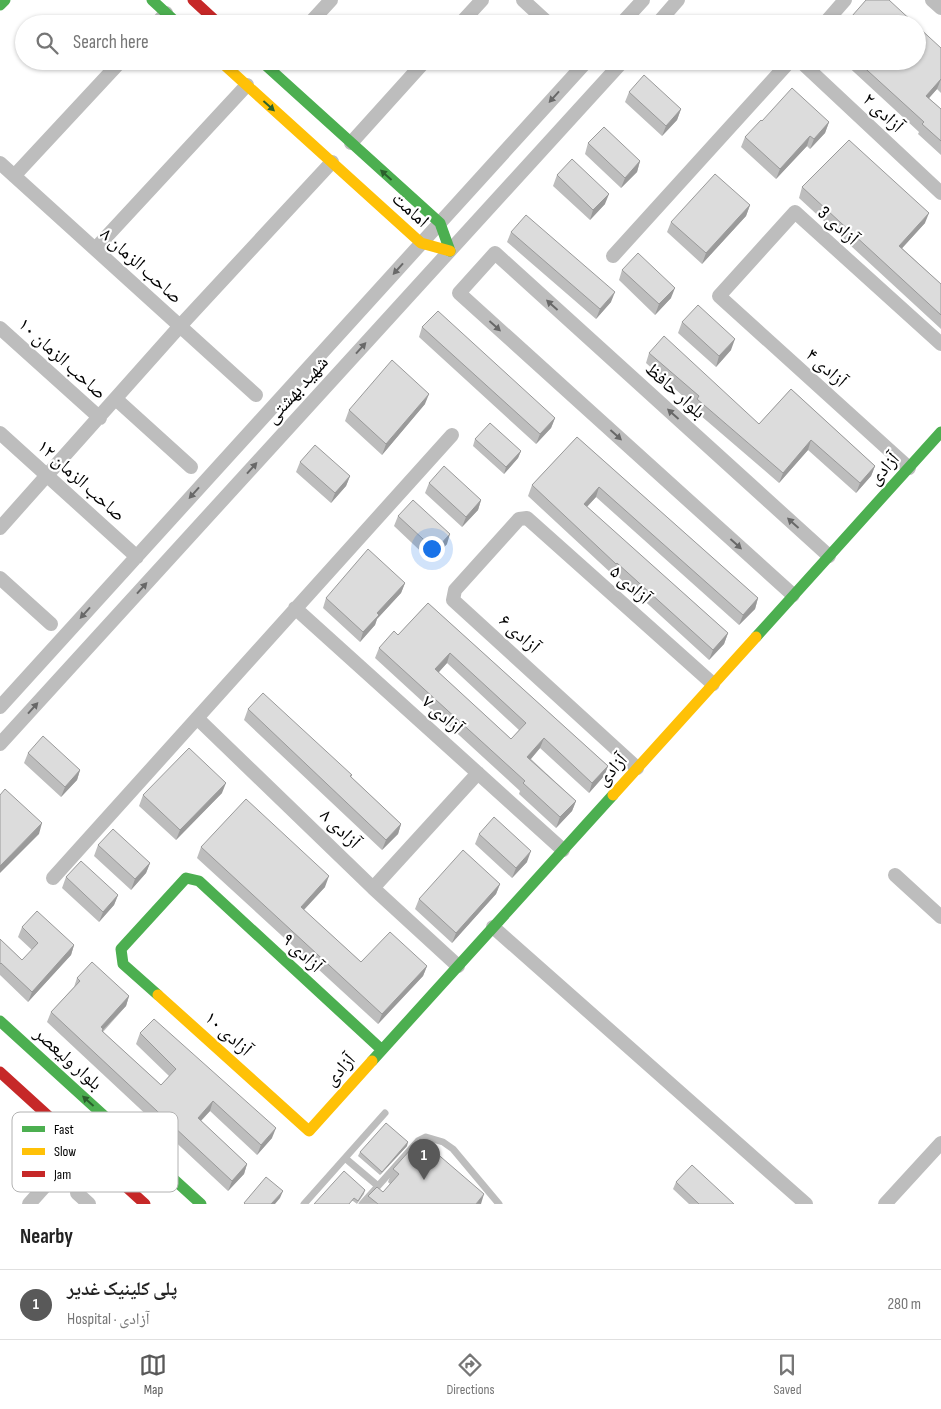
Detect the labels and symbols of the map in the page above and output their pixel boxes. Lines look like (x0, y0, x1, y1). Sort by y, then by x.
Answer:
street label: آزادی ۲ (858, 88, 909, 138)
one-way arrow (548, 91, 560, 103)
one-way arrow (262, 100, 274, 112)
one-way arrow (381, 169, 393, 181)
street label: امامت (387, 187, 433, 233)
street label: آزادی 3 (813, 202, 864, 251)
street label: صاحب الزمان ۸ (95, 223, 187, 309)
one-way arrow (392, 263, 404, 275)
one-way arrow (547, 299, 559, 311)
street label: صاحب الزمان ۱۰ (13, 313, 111, 405)
one-way arrow (489, 320, 501, 332)
one-way arrow (355, 342, 367, 354)
street label: آزادی ۴ (801, 344, 852, 393)
street label: شهید بهشتی (260, 351, 334, 429)
street label: بلوار حافظ (640, 358, 710, 424)
one-way arrow (667, 408, 679, 420)
one-way arrow (609, 429, 621, 441)
street label: صاحب الزمان ۱۲ (32, 435, 130, 527)
street label: آزادی (863, 447, 905, 490)
one-way arrow (246, 462, 258, 474)
one-way arrow (188, 487, 200, 499)
one-way arrow (788, 517, 800, 529)
your location (419, 536, 445, 562)
one-way arrow (730, 538, 742, 550)
street label: آزادی ۵ (605, 561, 656, 610)
one-way arrow (136, 582, 148, 594)
one-way arrow (79, 607, 91, 619)
street label: آزادی ۶ (494, 610, 545, 659)
street label: آزادی ۷ (417, 691, 468, 740)
one-way arrow (27, 702, 39, 714)
street label: آزادی (591, 748, 633, 791)
street label: آزادی ۸ (315, 804, 366, 855)
street label: آزادی ۹ (277, 928, 328, 978)
street label: آزادی ۱۰ (199, 1007, 257, 1062)
street label: بلوار ولیعصر (28, 1022, 107, 1096)
street label: آزادی (319, 1048, 361, 1091)
one-way arrow (81, 1095, 94, 1106)
legend (12, 1112, 178, 1192)
text: Fast (54, 1121, 74, 1138)
pin: 1 (408, 1139, 440, 1180)
text: Slow (54, 1143, 76, 1160)
text: Jam (53, 1166, 71, 1183)

